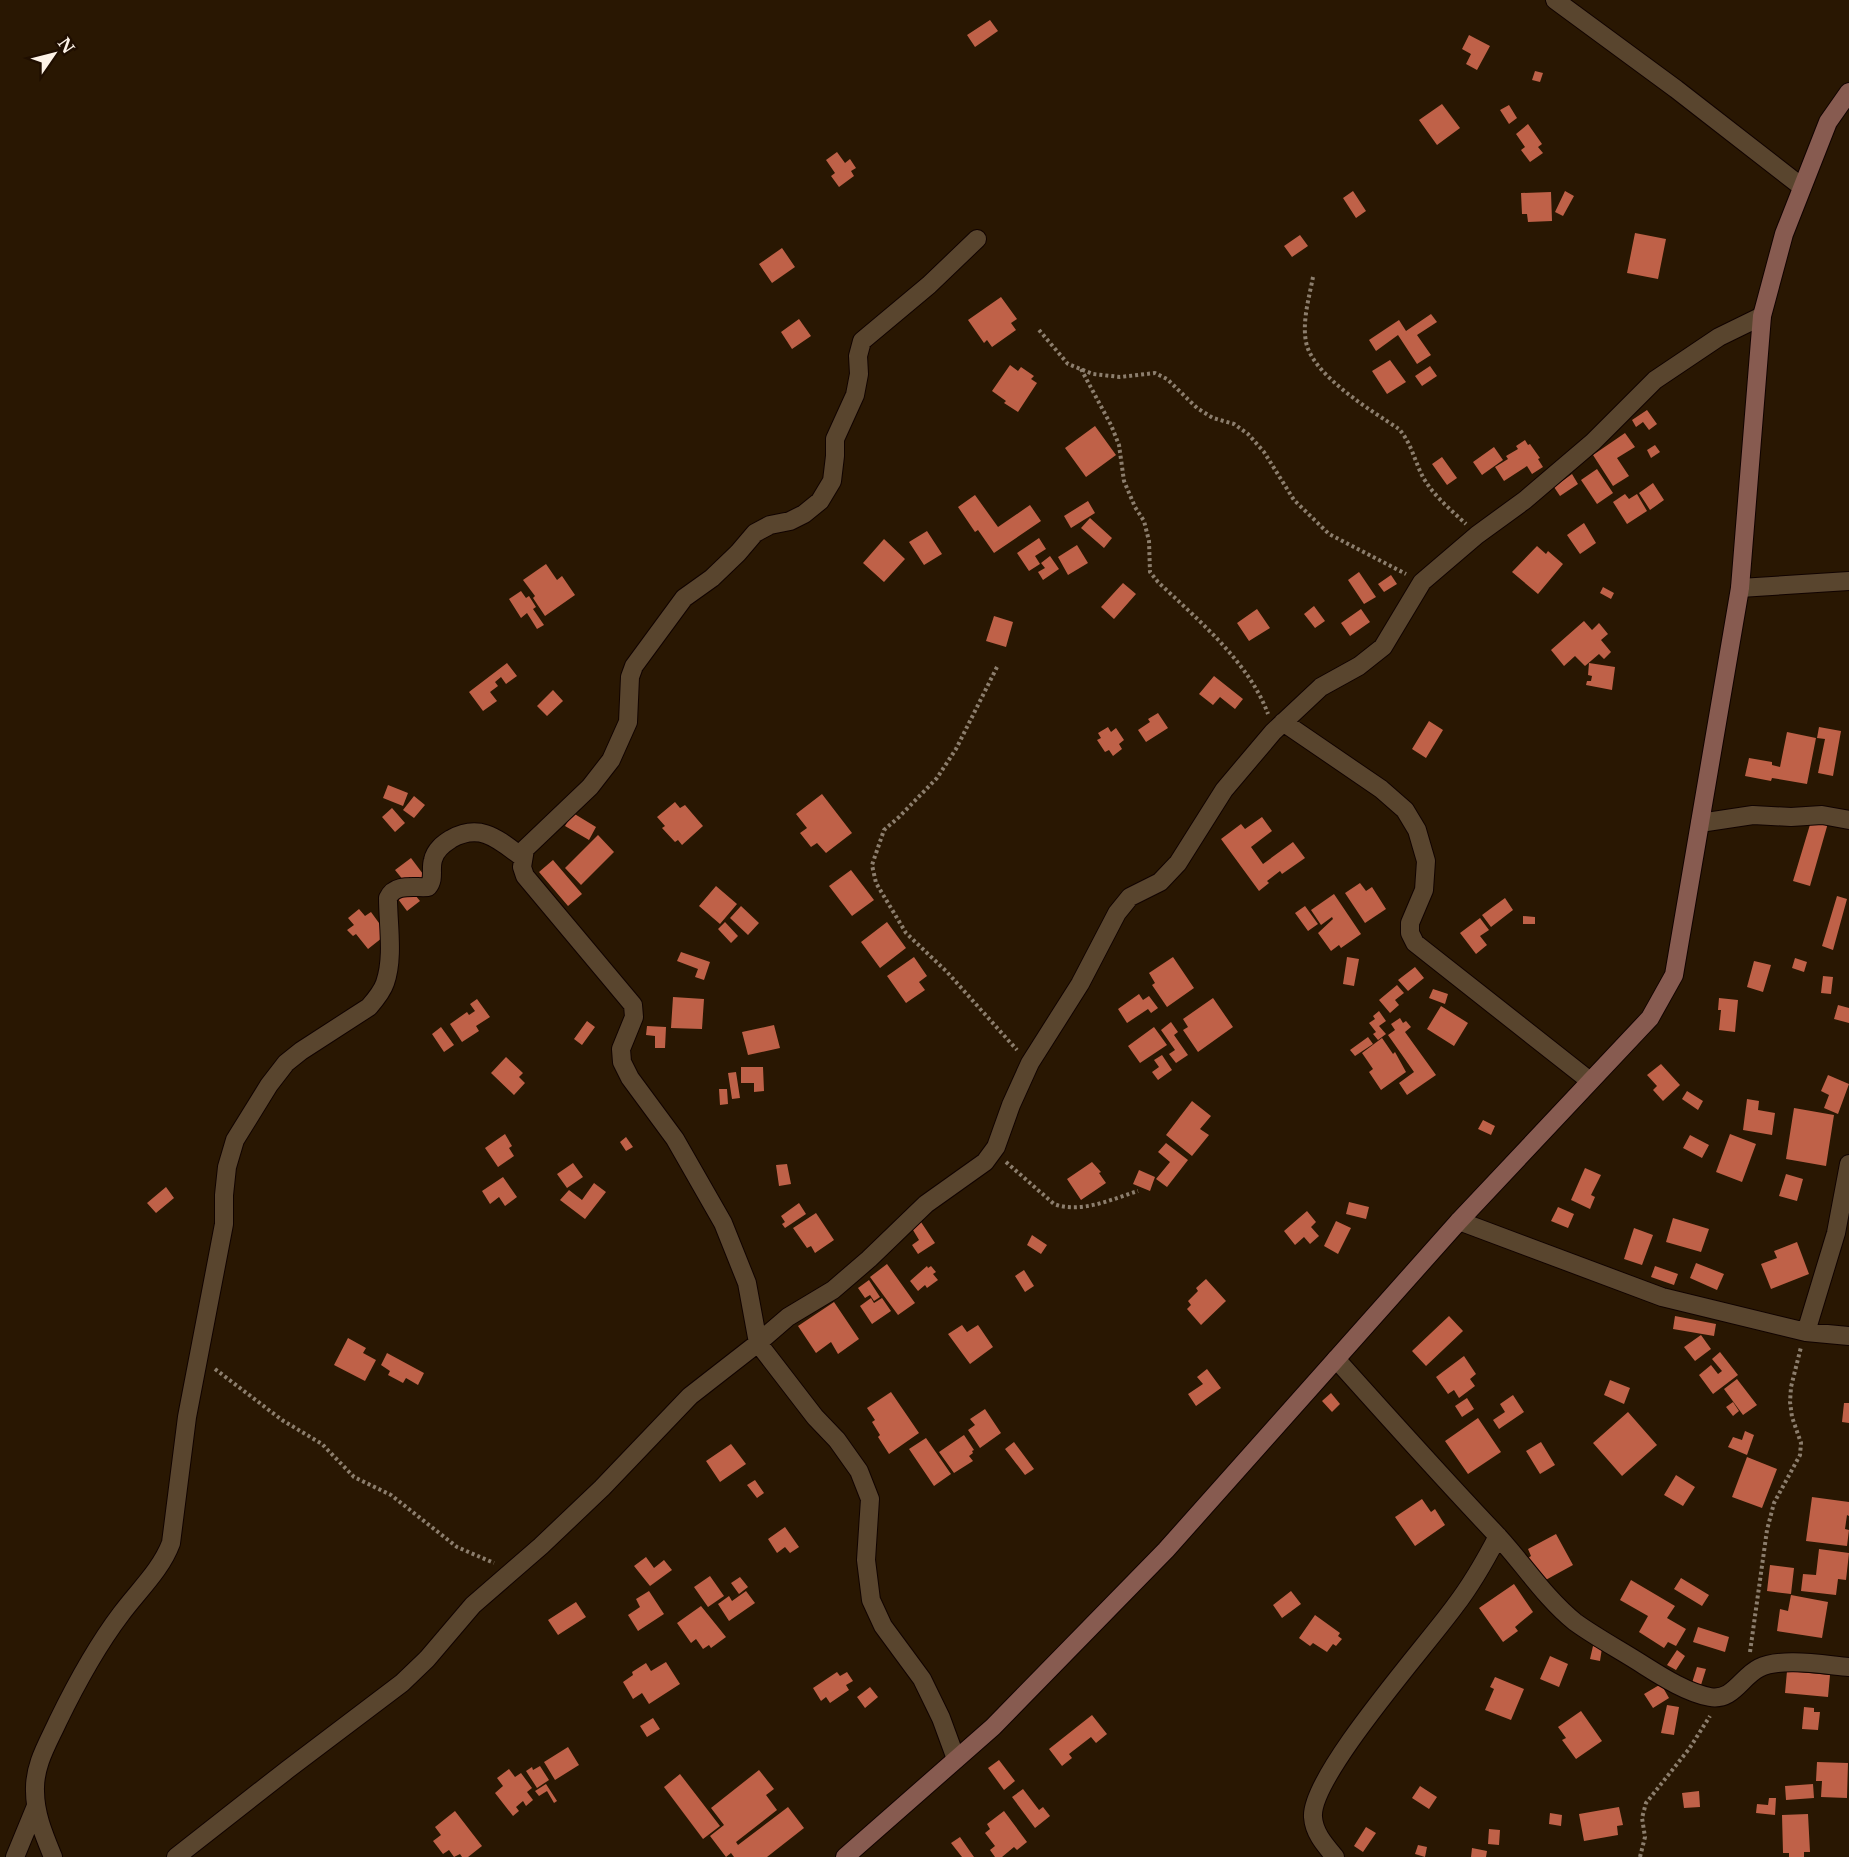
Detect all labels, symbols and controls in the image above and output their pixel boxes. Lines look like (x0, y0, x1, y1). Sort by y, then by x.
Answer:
north arrow (24, 24, 84, 84)
text: N (54, 33, 79, 57)

